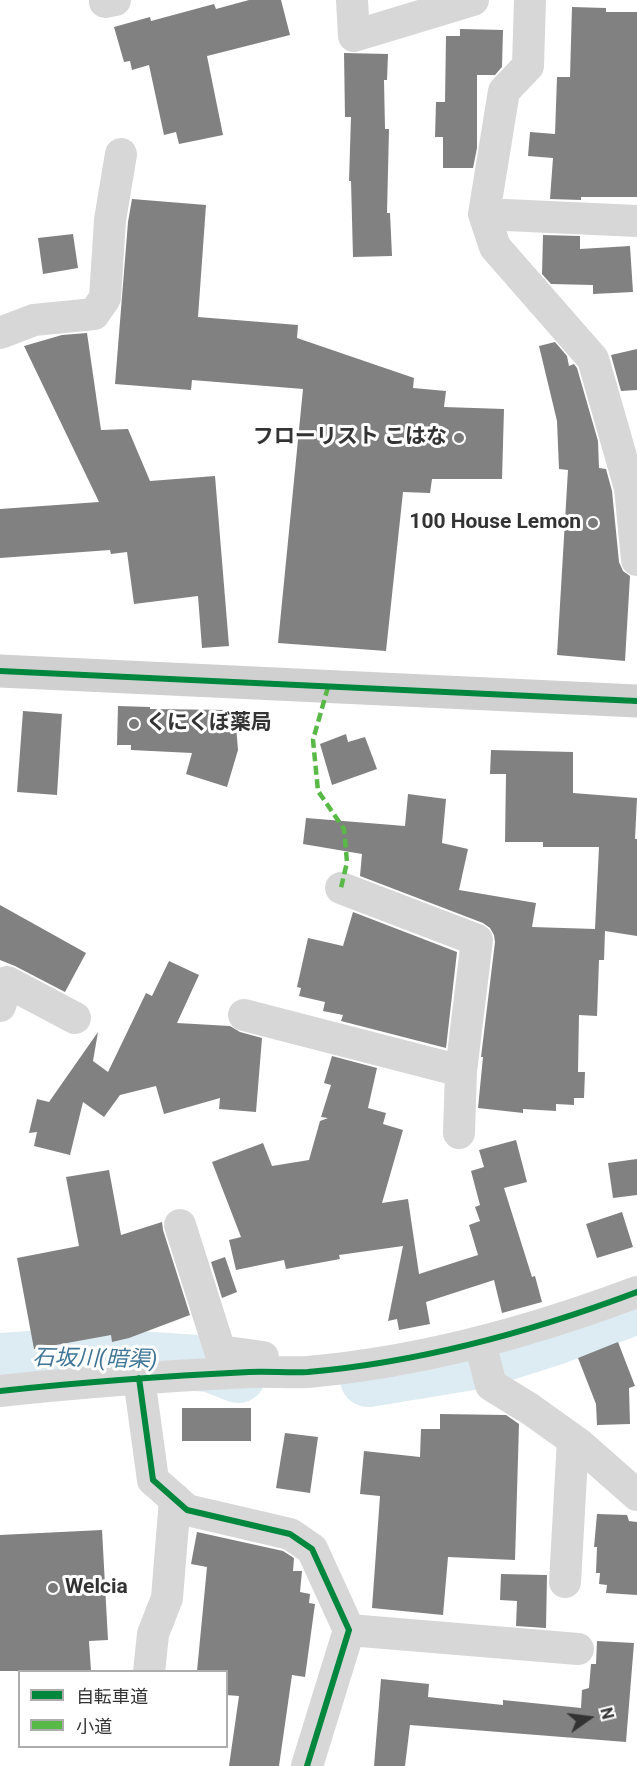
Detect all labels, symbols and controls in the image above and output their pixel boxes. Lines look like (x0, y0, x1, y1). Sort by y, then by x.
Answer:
place label: フローリスト こはな (253, 425, 447, 451)
marker: フローリスト こはな (452, 431, 466, 445)
place label: 100 House Lemon (409, 510, 581, 536)
marker: 100 House Lemon (586, 516, 600, 530)
place label: くにくぼ薬局 (146, 711, 272, 737)
marker: くにくぼ薬局 (127, 717, 141, 731)
water label: 石坂川(暗渠) (32, 1346, 158, 1374)
place label: Welcia (65, 1575, 128, 1601)
marker: Welcia (46, 1581, 60, 1595)
legend (18, 1670, 228, 1748)
text: 自転車道 (76, 1686, 148, 1707)
north arrow (559, 1688, 619, 1748)
text: N (596, 1706, 618, 1721)
text: 小道 (76, 1716, 112, 1737)

